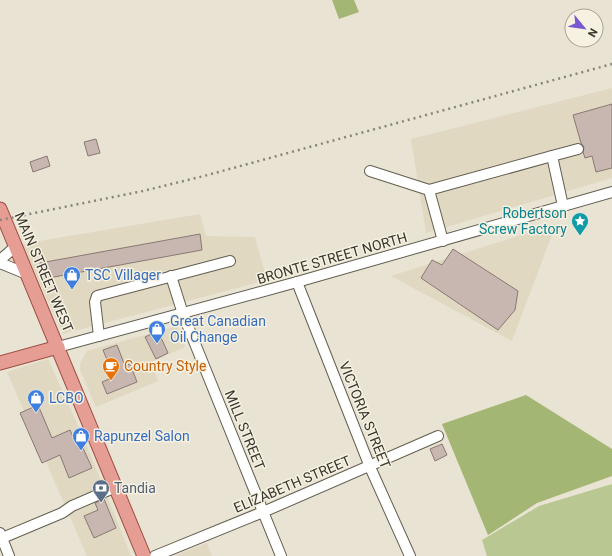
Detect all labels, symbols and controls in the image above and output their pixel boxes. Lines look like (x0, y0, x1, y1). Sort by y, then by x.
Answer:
north arrow (564, 8, 604, 48)
text: N (585, 26, 600, 39)
place label: Robertson Screw Factory (479, 205, 567, 237)
street label: MAIN STREET WEST (11, 210, 77, 335)
place icon: Robertson Screw Factory (570, 211, 590, 236)
street label: BRONTE STREET NORTH (255, 229, 409, 287)
shop icon: TSC Villager (62, 265, 82, 290)
place label: TSC Villager (85, 267, 161, 283)
place label: Great Canadian Oil Change (170, 313, 266, 345)
shop icon: Great Canadian Oil Change (147, 319, 167, 344)
cafe icon: Country Style (101, 356, 121, 381)
place label: Country Style (124, 358, 206, 374)
street label: VICTORIA STREET (336, 359, 394, 472)
shop icon: LCBO (26, 388, 46, 413)
street label: MILL STREET (222, 388, 268, 473)
place label: LCBO (49, 390, 84, 406)
shop icon: Rapunzel Salon (71, 426, 91, 451)
place label: Rapunzel Salon (94, 428, 190, 444)
street label: ELIZABETH STREET (231, 452, 353, 516)
bank icon: Tandia (91, 478, 111, 503)
place label: Tandia (114, 480, 156, 496)

